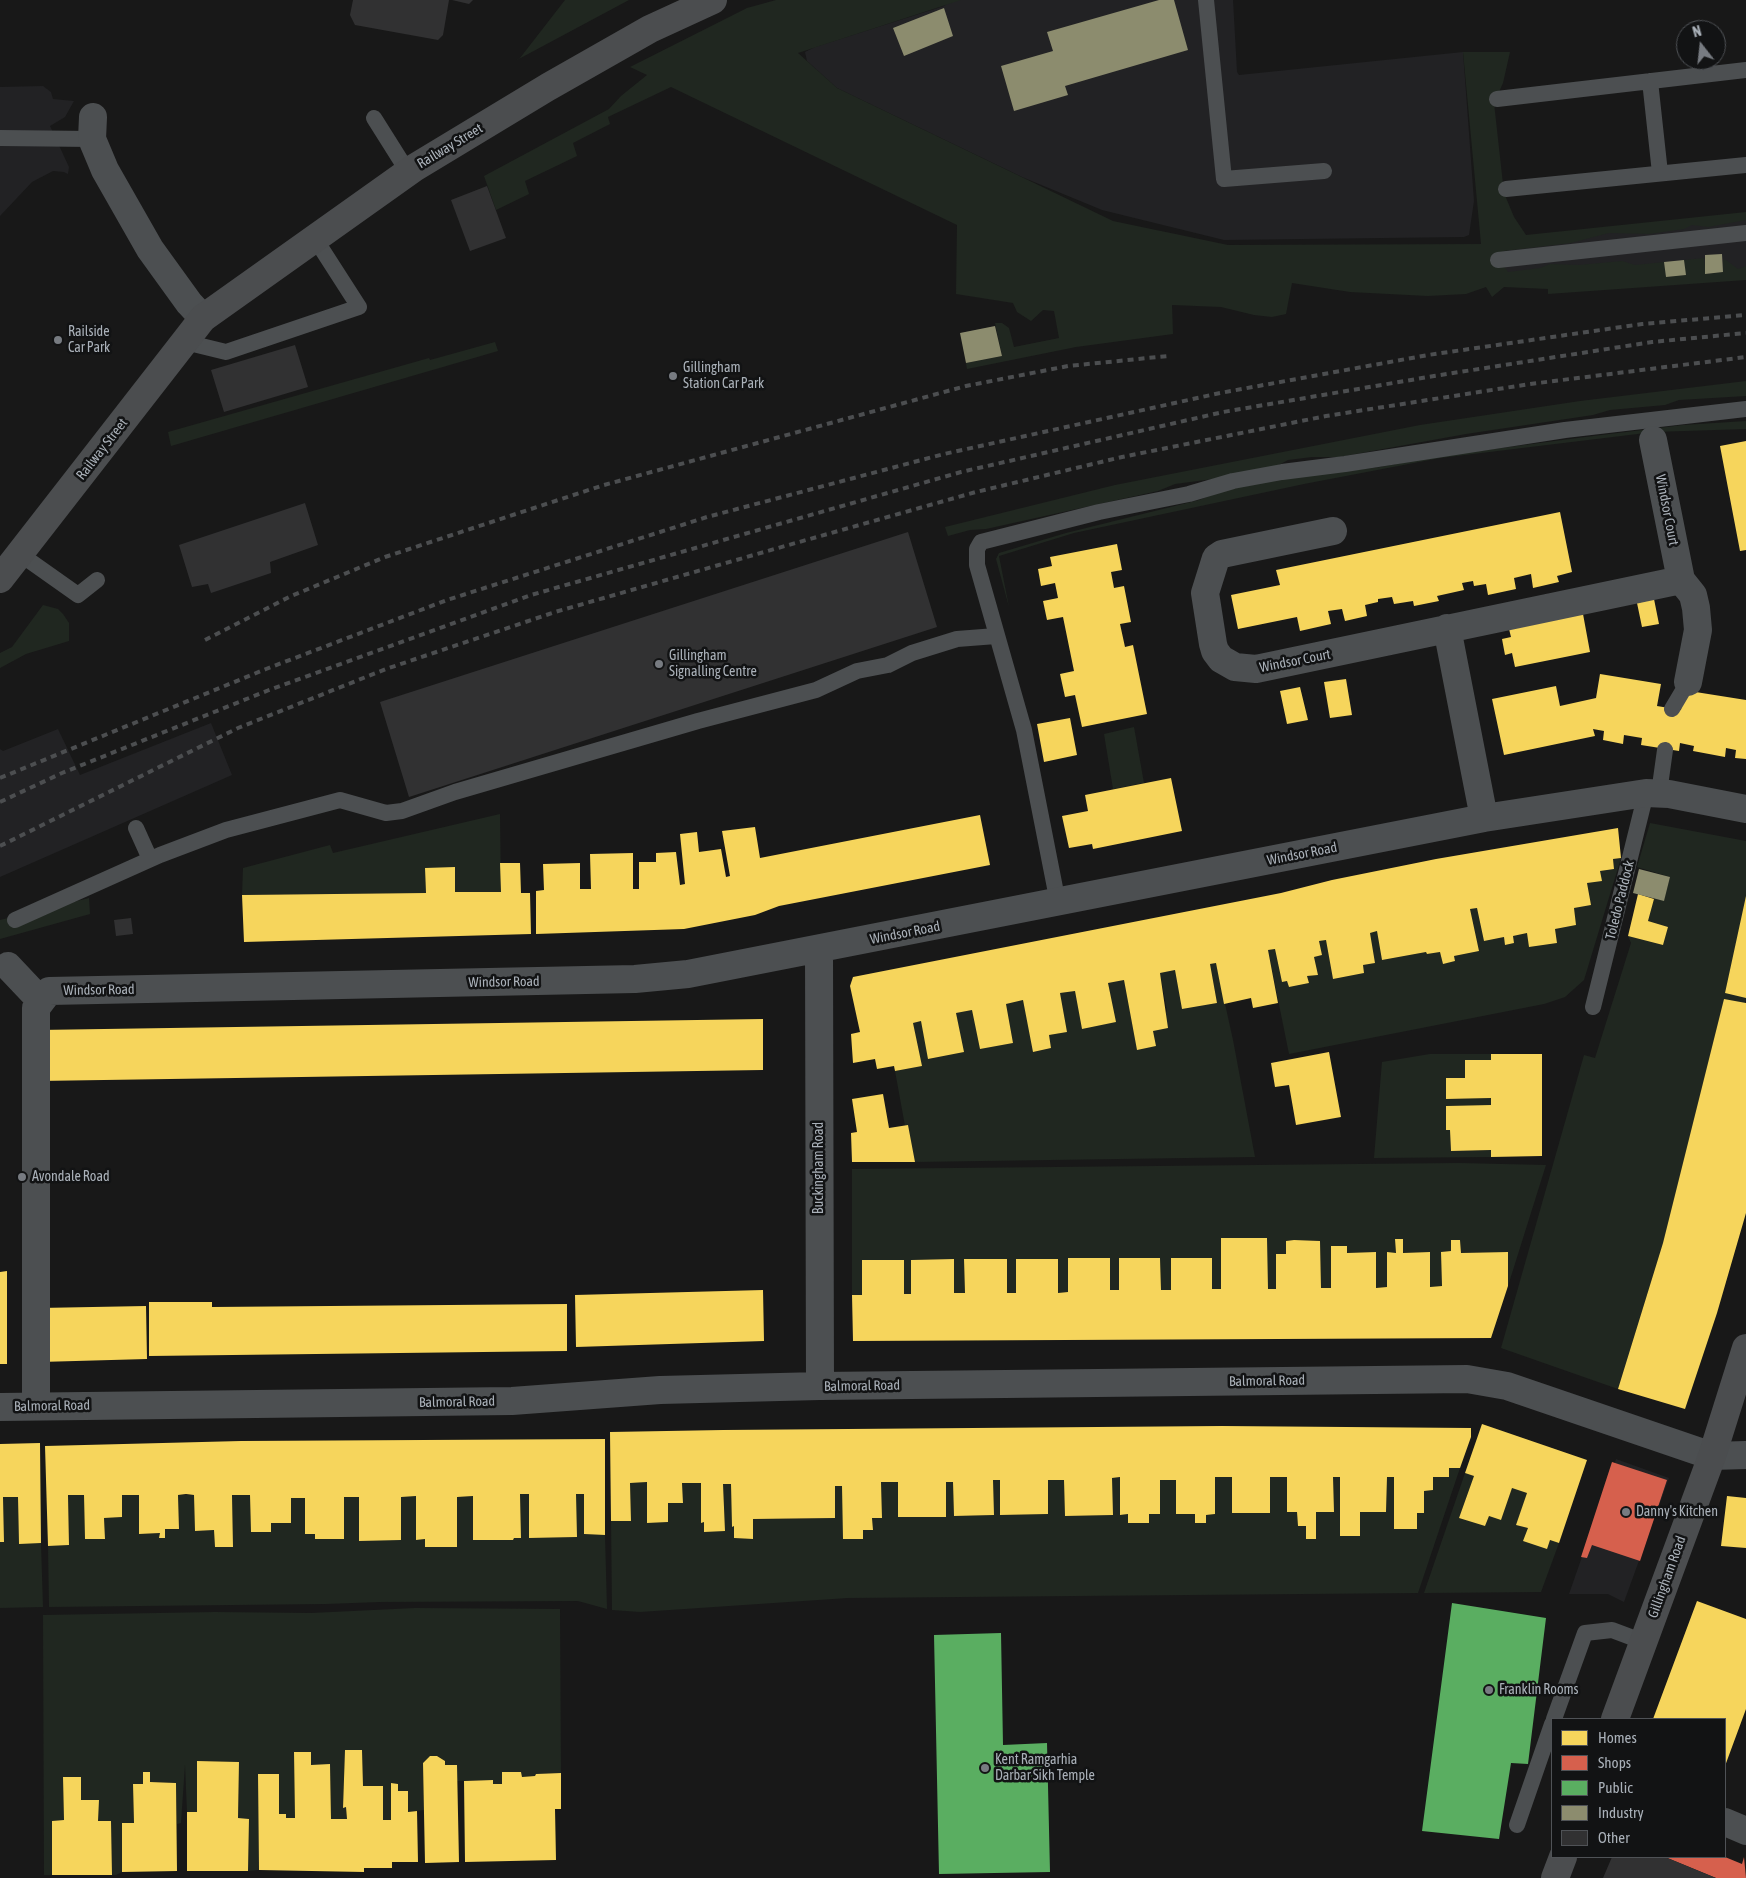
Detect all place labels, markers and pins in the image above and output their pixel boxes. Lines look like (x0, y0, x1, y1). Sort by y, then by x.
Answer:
place label: Railside Car Park (68, 324, 110, 357)
marker: Railside Car Park (52, 334, 64, 346)
place label: Gillingham Station Car Park (683, 360, 764, 392)
marker: Gillingham Station Car Park (667, 370, 679, 382)
place label: Gillingham Signalling Centre (669, 648, 757, 680)
marker: Gillingham Signalling Centre (653, 658, 665, 670)
place label: Avondale Road (32, 1169, 110, 1185)
marker: Avondale Road (16, 1171, 28, 1183)
place label: Danny's Kitchen (1636, 1504, 1718, 1520)
marker: Danny's Kitchen (1620, 1506, 1632, 1518)
place label: Franklin Rooms (1499, 1682, 1578, 1698)
marker: Franklin Rooms (1483, 1684, 1495, 1696)
place label: Kent Ramgarhia Darbar Sikh Temple (995, 1752, 1095, 1784)
marker: Kent Ramgarhia Darbar Sikh Temple (979, 1762, 991, 1774)

